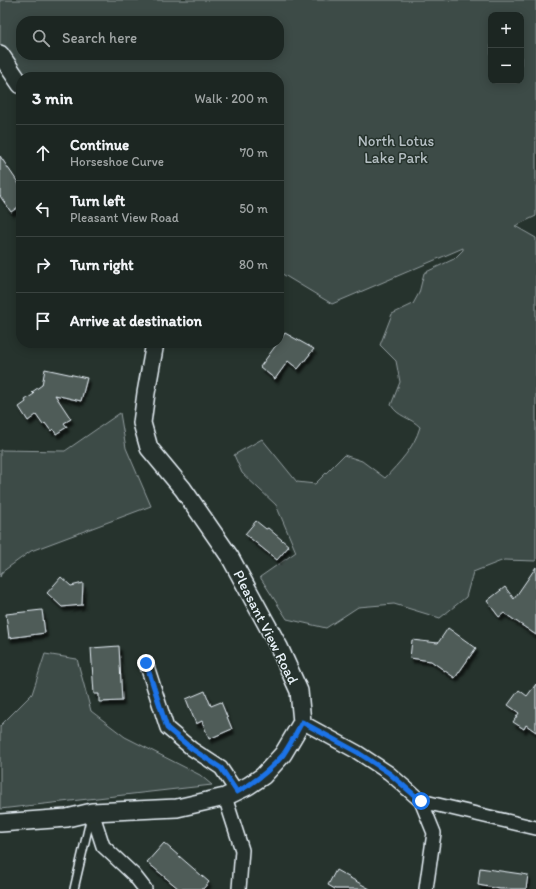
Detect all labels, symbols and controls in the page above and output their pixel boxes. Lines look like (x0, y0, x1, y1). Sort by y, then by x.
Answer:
map controls (488, 12, 524, 84)
button: + (488, 12, 524, 48)
search box (16, 16, 284, 60)
icon: search (30, 27, 52, 49)
text: Search here (62, 29, 137, 47)
button: − (488, 48, 524, 84)
text: 3 min (32, 88, 73, 108)
text: Walk · 200 m (195, 91, 268, 106)
park label: North Lotus Lake Park (358, 132, 435, 167)
text: Continue (70, 136, 129, 154)
icon: ahead (32, 142, 54, 164)
text: 70 m (240, 145, 268, 160)
text: Horseshoe Curve (70, 154, 164, 169)
text: Turn left (70, 192, 125, 210)
icon: left (32, 198, 54, 220)
text: 50 m (239, 201, 268, 216)
text: Pleasant View Road (70, 210, 179, 225)
icon: right (32, 254, 54, 276)
text: Turn right (70, 256, 134, 274)
text: 80 m (239, 257, 268, 272)
icon: arrive (32, 310, 54, 332)
text: Arrive at destination (70, 312, 202, 330)
street label: Pleasant View Road (229, 567, 303, 687)
route end (137, 654, 155, 672)
route start (412, 792, 430, 810)

